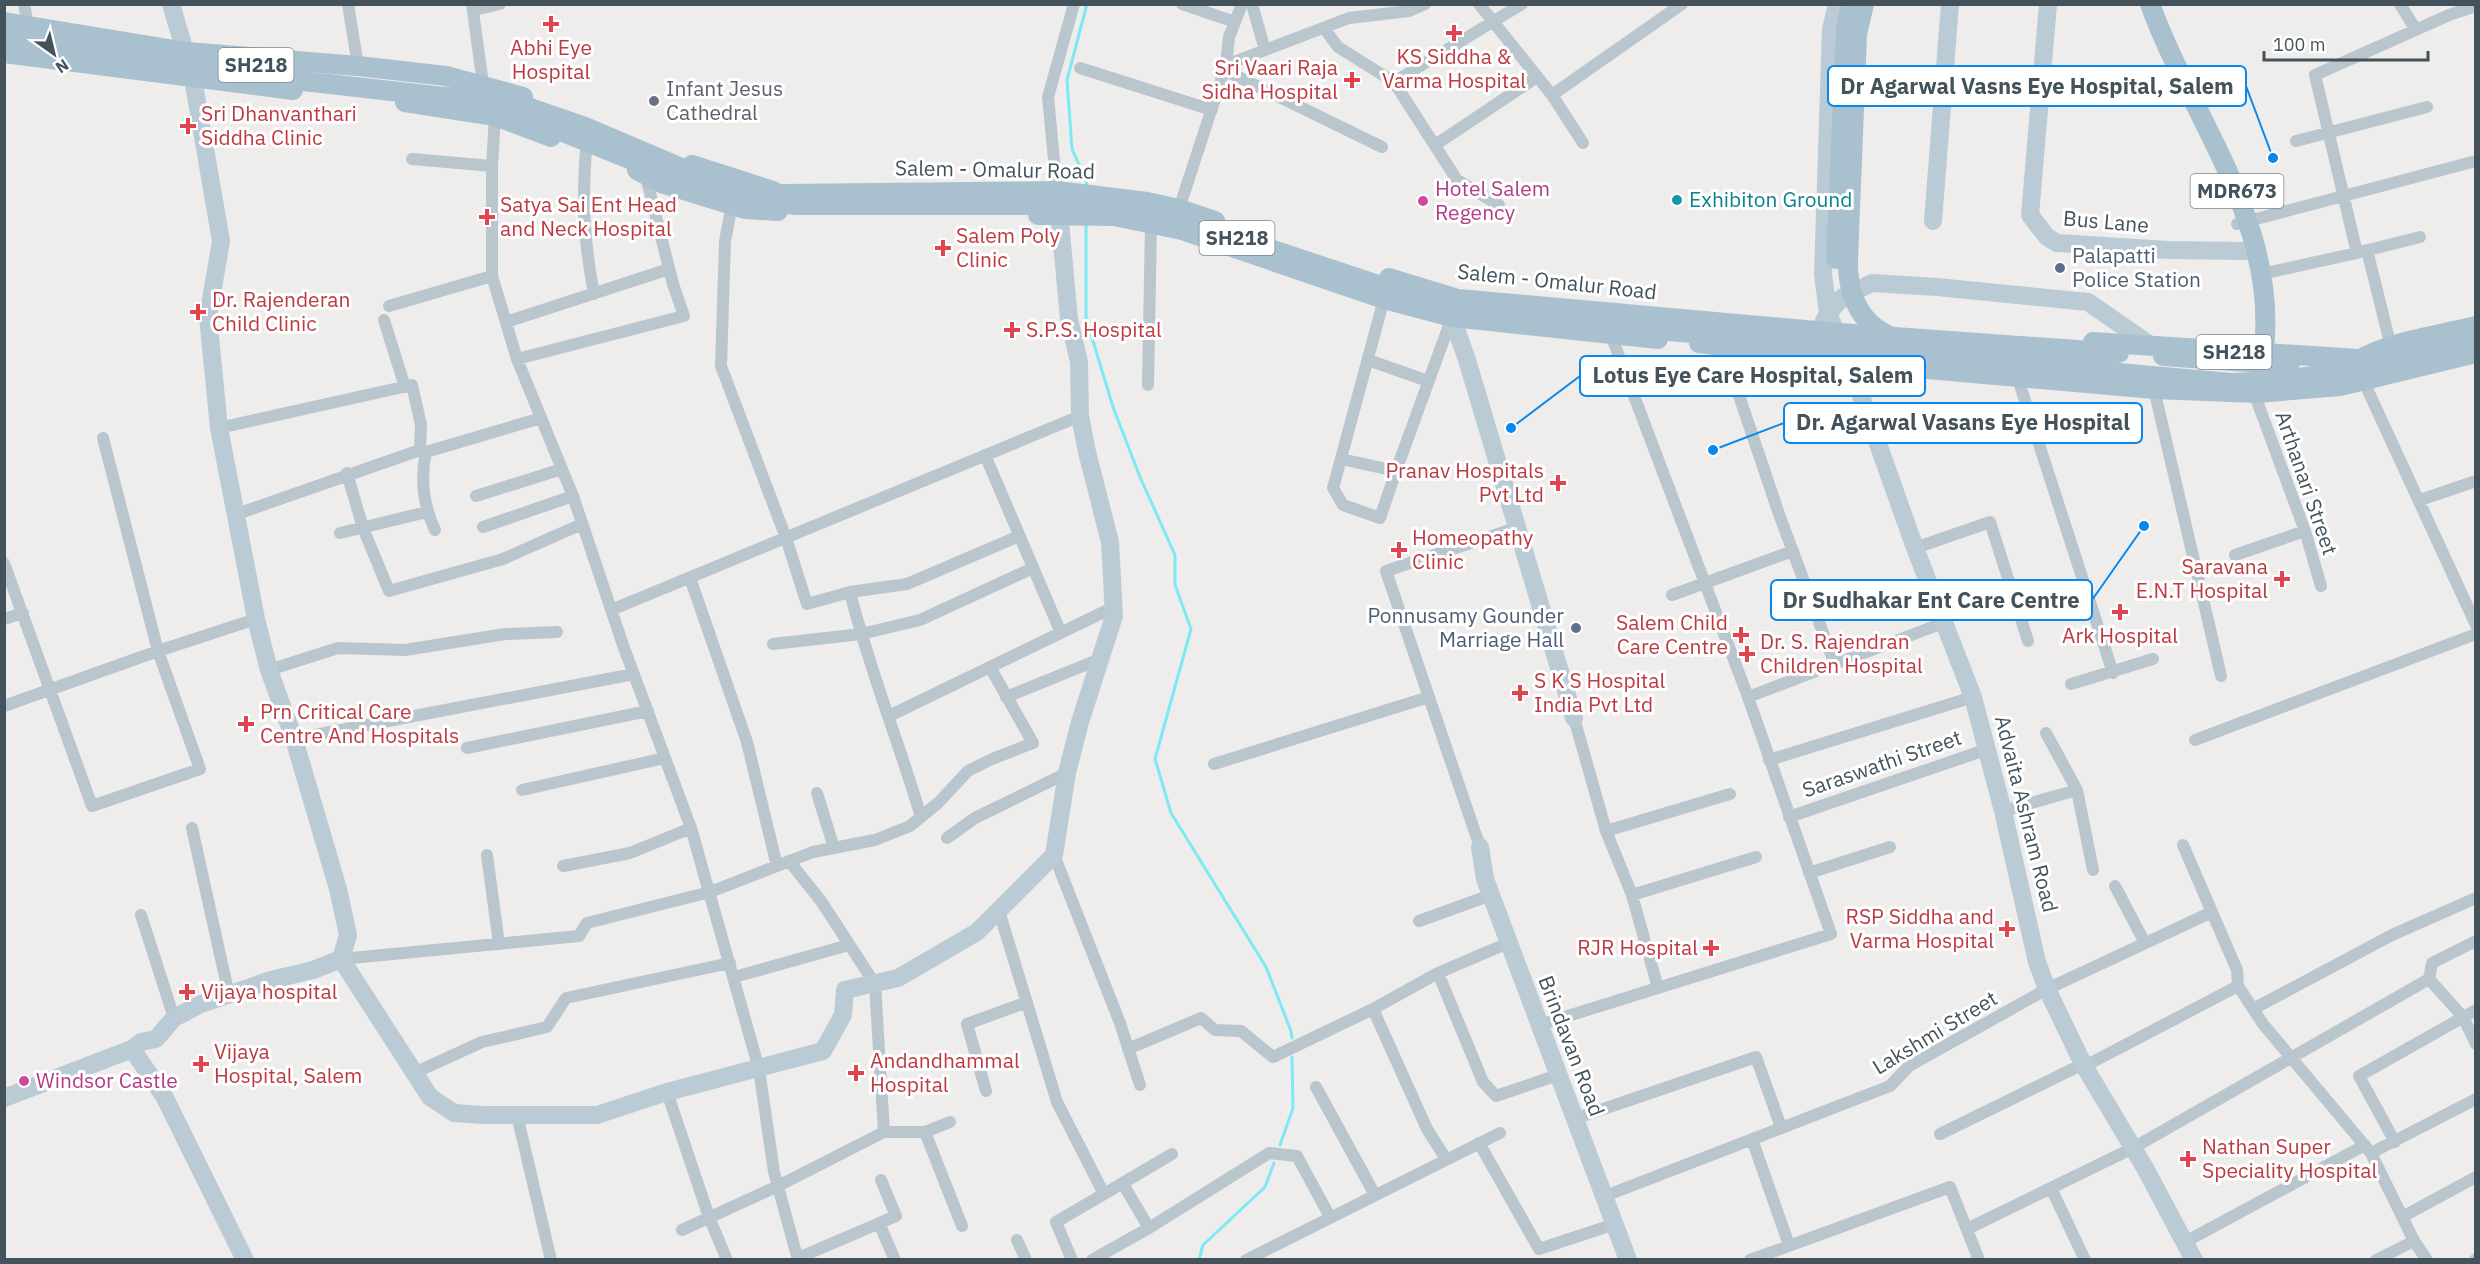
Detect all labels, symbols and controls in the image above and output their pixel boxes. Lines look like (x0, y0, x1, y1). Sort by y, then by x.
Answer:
marker: Abhi Eye Hospital (542, 15, 560, 33)
north arrow (24, 24, 84, 84)
marker: KS Siddha & Varma Hospital (1445, 24, 1463, 42)
scale bar (2264, 24, 2428, 62)
place label: Abhi Eye Hospital (510, 33, 592, 85)
text: 100 m (2273, 33, 2325, 56)
place label: KS Siddha & Varma Hospital (1382, 42, 1526, 94)
road number: SH218 (218, 48, 294, 82)
place label: Sri Vaari Raja Sidha Hospital (1202, 53, 1338, 105)
text: N (52, 55, 73, 78)
callout: Dr Agarwal Vasns Eye Hospital, Salem (1828, 66, 2246, 106)
marker: Sri Vaari Raja Sidha Hospital (1343, 71, 1361, 89)
text: Dr Agarwal Vasns Eye Hospital, Salem (1840, 71, 2234, 100)
place label: Infant Jesus Cathedral (666, 74, 783, 126)
marker: Infant Jesus Cathedral (647, 94, 661, 108)
place label: Sri Dhanvanthari Siddha Clinic (201, 99, 357, 151)
marker: Sri Dhanvanthari Siddha Clinic (179, 117, 197, 135)
street label: Salem - Omalur Road (895, 153, 1095, 185)
place label: Hotel Salem Regency (1435, 174, 1550, 226)
road number: MDR673 (2190, 174, 2284, 208)
place label: Exhibiton Ground (1689, 185, 1852, 213)
place label: Satya Sai Ent Head and Neck Hospital (500, 190, 677, 242)
marker: Exhibiton Ground (1670, 193, 1684, 207)
marker: Hotel Salem Regency (1416, 194, 1430, 208)
street label: Bus Lane (2062, 203, 2150, 239)
marker: Satya Sai Ent Head and Neck Hospital (478, 208, 496, 226)
place label: Salem Poly Clinic (956, 221, 1061, 273)
road number: SH218 (1200, 221, 1274, 255)
marker: Salem Poly Clinic (934, 239, 952, 257)
place label: Palapatti Police Station (2072, 241, 2201, 293)
street label: Salem - Omalur Road (1456, 257, 1658, 305)
marker: Palapatti Police Station (2053, 261, 2067, 275)
place label: Dr. Rajenderan Child Clinic (212, 285, 350, 337)
marker: Dr. Rajenderan Child Clinic (189, 303, 207, 321)
place label: S.P.S. Hospital (1026, 315, 1162, 343)
marker: S.P.S. Hospital (1003, 321, 1021, 339)
road number: SH218 (2196, 335, 2272, 369)
callout: Lotus Eye Care Hospital, Salem (1580, 356, 1925, 396)
text: Lotus Eye Care Hospital, Salem (1592, 360, 1914, 389)
callout: Dr. Agarwal Vasans Eye Hospital (1784, 403, 2142, 443)
text: Dr. Agarwal Vasans Eye Hospital (1796, 407, 2130, 436)
street label: Arthanari Street (2269, 407, 2345, 558)
place label: Pranav Hospitals Pvt Ltd (1386, 456, 1544, 508)
marker: Pranav Hospitals Pvt Ltd (1549, 474, 1567, 492)
place label: Homeopathy Clinic (1412, 523, 1534, 575)
marker: Homeopathy Clinic (1390, 541, 1408, 559)
place label: Saravana E.N.T Hospital (2136, 552, 2268, 604)
marker: Saravana E.N.T Hospital (2273, 570, 2291, 588)
callout: Dr Sudhakar Ent Care Centre (1771, 580, 2092, 620)
text: Dr Sudhakar Ent Care Centre (1782, 585, 2080, 614)
place label: Ponnusamy Gounder Marriage Hall (1367, 601, 1564, 653)
marker: Ark Hospital (2111, 603, 2129, 621)
place label: Salem Child Care Centre (1616, 608, 1728, 660)
marker: Ponnusamy Gounder Marriage Hall (1569, 621, 1583, 635)
place label: Ark Hospital (2062, 621, 2178, 649)
marker: Salem Child Care Centre (1732, 626, 1750, 644)
place label: Dr. S. Rajendran Children Hospital (1760, 627, 1923, 679)
marker: Dr. S. Rajendran Children Hospital (1738, 645, 1756, 663)
place label: S K S Hospital India Pvt Ltd (1534, 666, 1665, 718)
marker: S K S Hospital India Pvt Ltd (1511, 684, 1529, 702)
place label: Prn Critical Care Centre And Hospitals (260, 697, 459, 749)
street label: Advaita Ashram Road (1989, 712, 2065, 915)
marker: Prn Critical Care Centre And Hospitals (237, 715, 255, 733)
street label: Saraswathi Street (1798, 723, 1965, 803)
place label: RSP Siddha and Varma Hospital (1845, 902, 1994, 954)
marker: RSP Siddha and Varma Hospital (1998, 920, 2016, 938)
place label: RJR Hospital (1577, 933, 1698, 961)
marker: RJR Hospital (1702, 939, 1720, 957)
street label: Brindavan Road (1532, 971, 1612, 1120)
place label: Vijaya hospital (201, 977, 338, 1005)
marker: Vijaya hospital (178, 983, 196, 1001)
street label: Lakshmi Street (1867, 984, 2002, 1080)
place label: Vijaya Hospital, Salem (214, 1037, 362, 1089)
place label: Andandhammal Hospital (870, 1046, 1020, 1098)
marker: Vijaya Hospital, Salem (192, 1055, 210, 1073)
marker: Andandhammal Hospital (847, 1064, 865, 1082)
place label: Windsor Castle (36, 1066, 178, 1094)
marker: Windsor Castle (17, 1074, 31, 1088)
place label: Nathan Super Speciality Hospital (2202, 1132, 2378, 1184)
marker: Nathan Super Speciality Hospital (2179, 1150, 2197, 1168)

